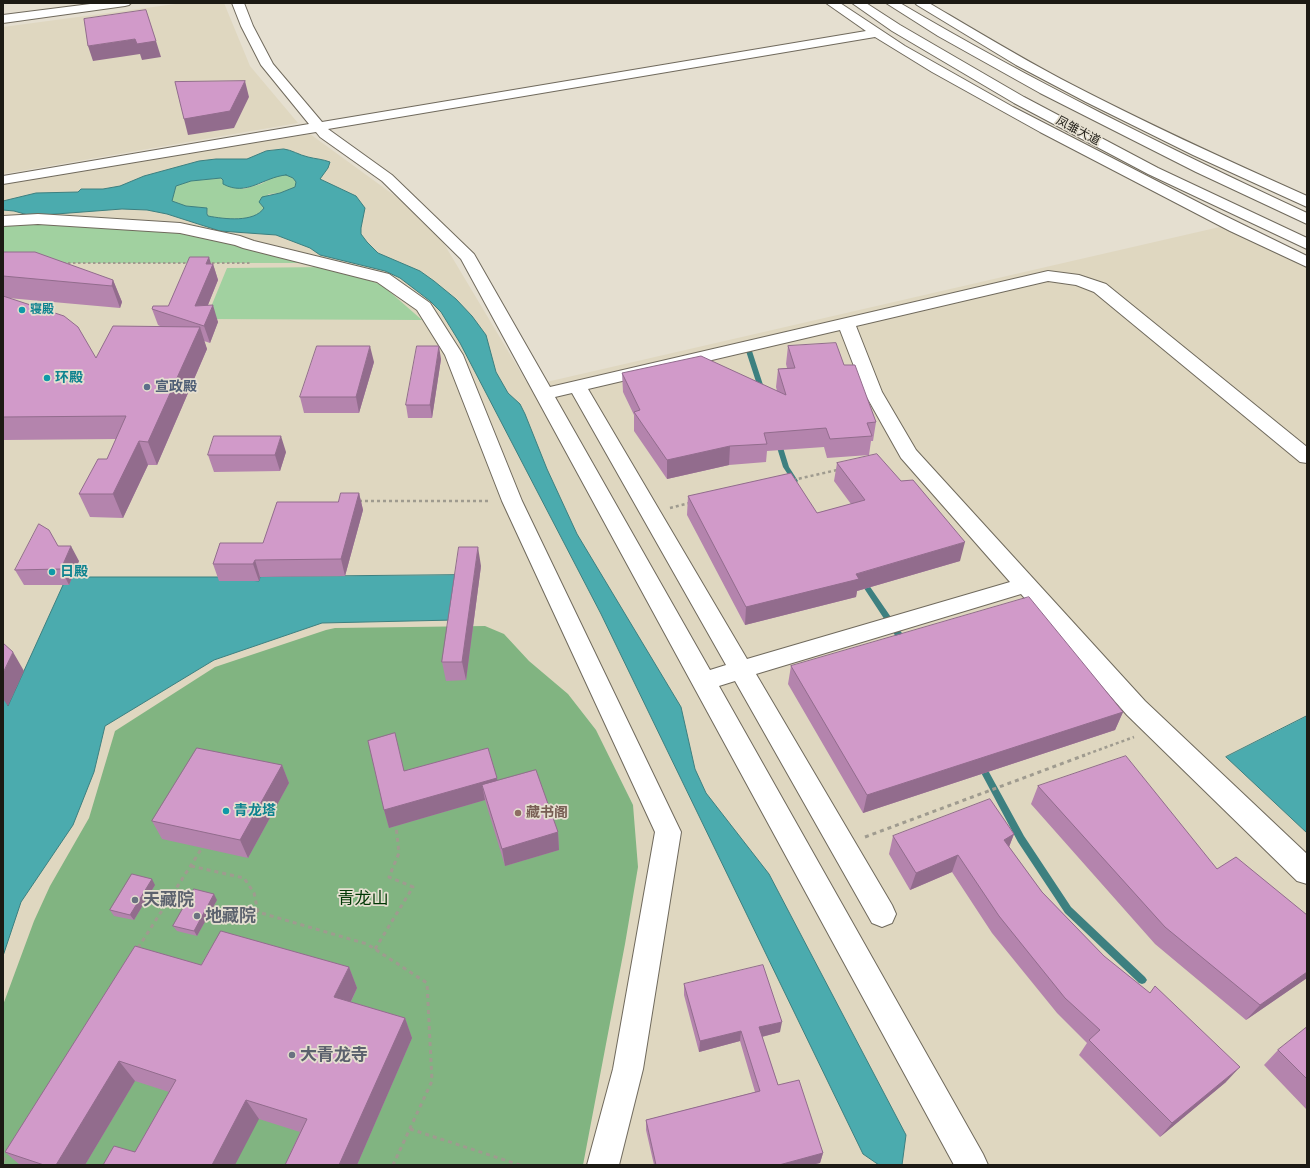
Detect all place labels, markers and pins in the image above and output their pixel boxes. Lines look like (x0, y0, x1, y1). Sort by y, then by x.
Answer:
place label: 寝殿 (30, 303, 54, 317)
marker: 寝殿 (17, 305, 27, 315)
place label: 环殿 (55, 370, 83, 386)
marker: 环殿 (42, 373, 52, 383)
place label: 宣政殿 (155, 379, 197, 395)
marker: 宣政殿 (142, 382, 152, 392)
place label: 日殿 (60, 564, 88, 580)
marker: 日殿 (47, 567, 57, 577)
place label: 青龙塔 (234, 803, 276, 819)
place label: 藏书阁 (526, 805, 568, 821)
marker: 青龙塔 (221, 806, 231, 816)
marker: 藏书阁 (513, 808, 523, 818)
place label: 天藏院 (143, 890, 194, 910)
marker: 天藏院 (130, 895, 140, 905)
place label: 地藏院 (205, 906, 256, 926)
marker: 地藏院 (192, 911, 202, 921)
place label: 大青龙寺 (300, 1045, 368, 1065)
marker: 大青龙寺 (287, 1050, 297, 1060)

